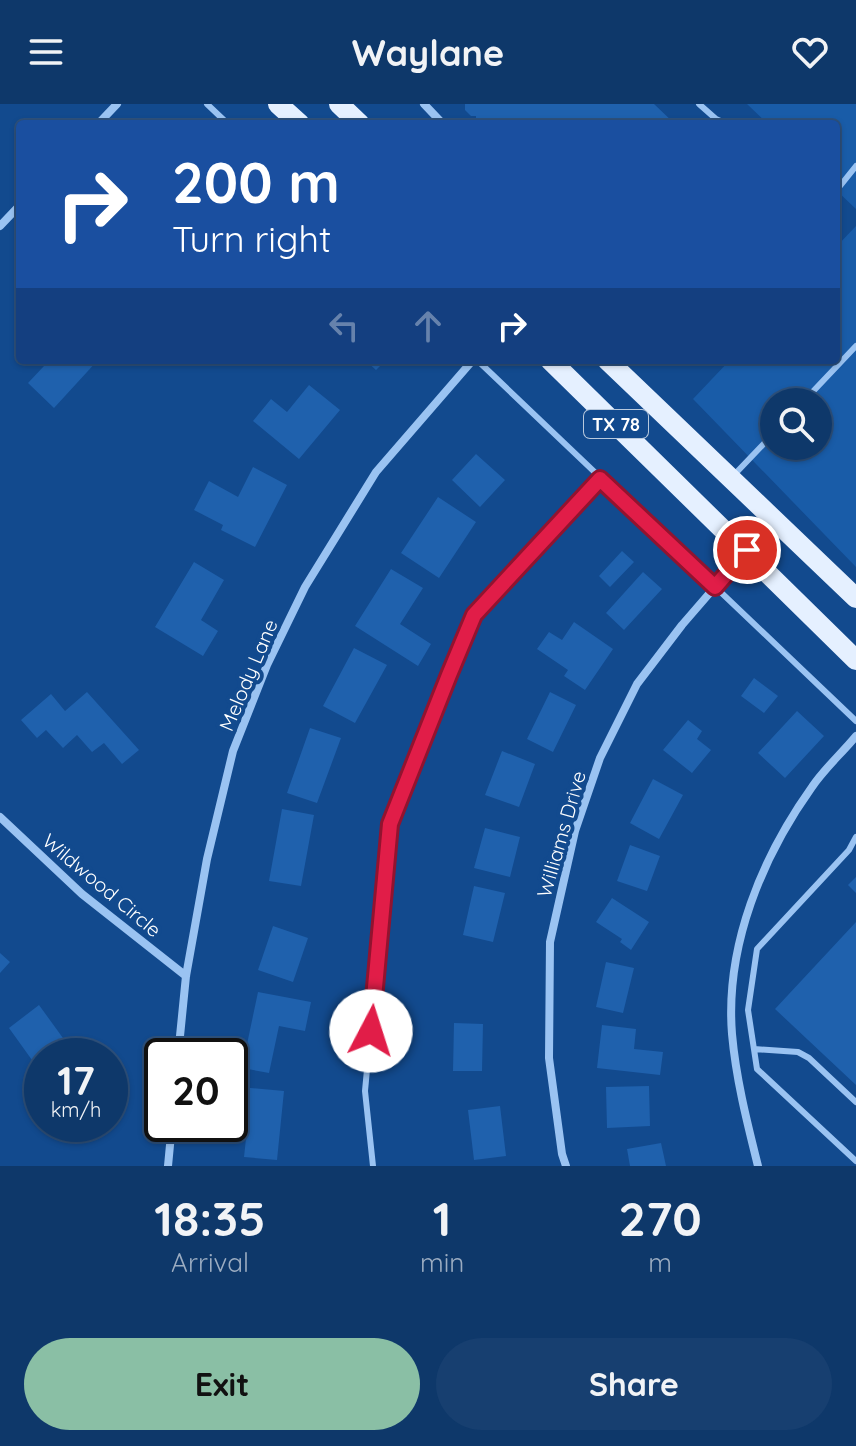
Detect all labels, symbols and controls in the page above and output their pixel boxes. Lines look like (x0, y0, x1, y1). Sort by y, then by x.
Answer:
icon: menu (24, 30, 68, 74)
text: Waylane (352, 30, 504, 75)
icon: heart (788, 30, 832, 74)
text: 200 m (172, 147, 340, 217)
icon: right (40, 152, 144, 256)
text: Turn right (172, 216, 331, 261)
icon: left (322, 304, 366, 348)
icon: ahead (406, 304, 450, 348)
icon: right (490, 304, 534, 348)
map controls (760, 388, 832, 460)
button: search (760, 388, 832, 460)
road number: TX 78 (584, 410, 648, 438)
pin (713, 516, 781, 584)
icon: arrive (725, 528, 769, 572)
street label: Melody Lane (213, 615, 283, 735)
street label: Williams Drive (531, 768, 591, 900)
street label: Wildwood Circle (37, 828, 167, 942)
position arrow (329, 989, 413, 1073)
speed limit sign: 20 (144, 1038, 248, 1142)
text: 17 (57, 1055, 95, 1105)
text: km/h (51, 1097, 101, 1122)
text: 18:35 (154, 1188, 266, 1248)
text: 1 (433, 1188, 452, 1248)
text: 270 (619, 1188, 702, 1248)
text: Arrival (171, 1246, 249, 1279)
text: min (420, 1246, 464, 1279)
text: m (648, 1246, 672, 1279)
button: Exit (24, 1338, 420, 1430)
button: Share (436, 1338, 832, 1430)

